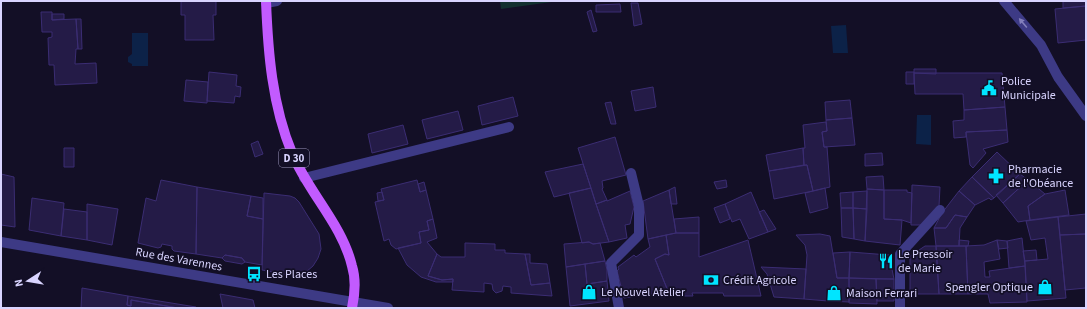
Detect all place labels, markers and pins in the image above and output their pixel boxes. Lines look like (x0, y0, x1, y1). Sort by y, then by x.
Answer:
place label: Police Municipale (1001, 73, 1056, 104)
public building icon: Police Municipale (980, 79, 998, 97)
place label: Pharmacie de l'Obéance (1008, 161, 1073, 192)
pharmacy icon: Pharmacie de l'Obéance (987, 167, 1005, 185)
place label: Le Pressoir de Marie (898, 246, 953, 277)
restaurant icon: Le Pressoir de Marie (877, 252, 895, 270)
bus stop icon: Les Places (245, 265, 263, 283)
place label: Les Places (266, 266, 317, 283)
bank icon: Crédit Agricole (702, 271, 720, 289)
place label: Crédit Agricole (723, 272, 796, 289)
shop icon: Spengler Optique (1036, 278, 1054, 296)
place label: Spengler Optique (945, 279, 1033, 296)
shop icon: Le Nouvel Atelier (580, 283, 598, 301)
place label: Le Nouvel Atelier (601, 284, 686, 301)
shop icon: Maison Ferrari (825, 284, 843, 302)
place label: Maison Ferrari (846, 285, 917, 302)

